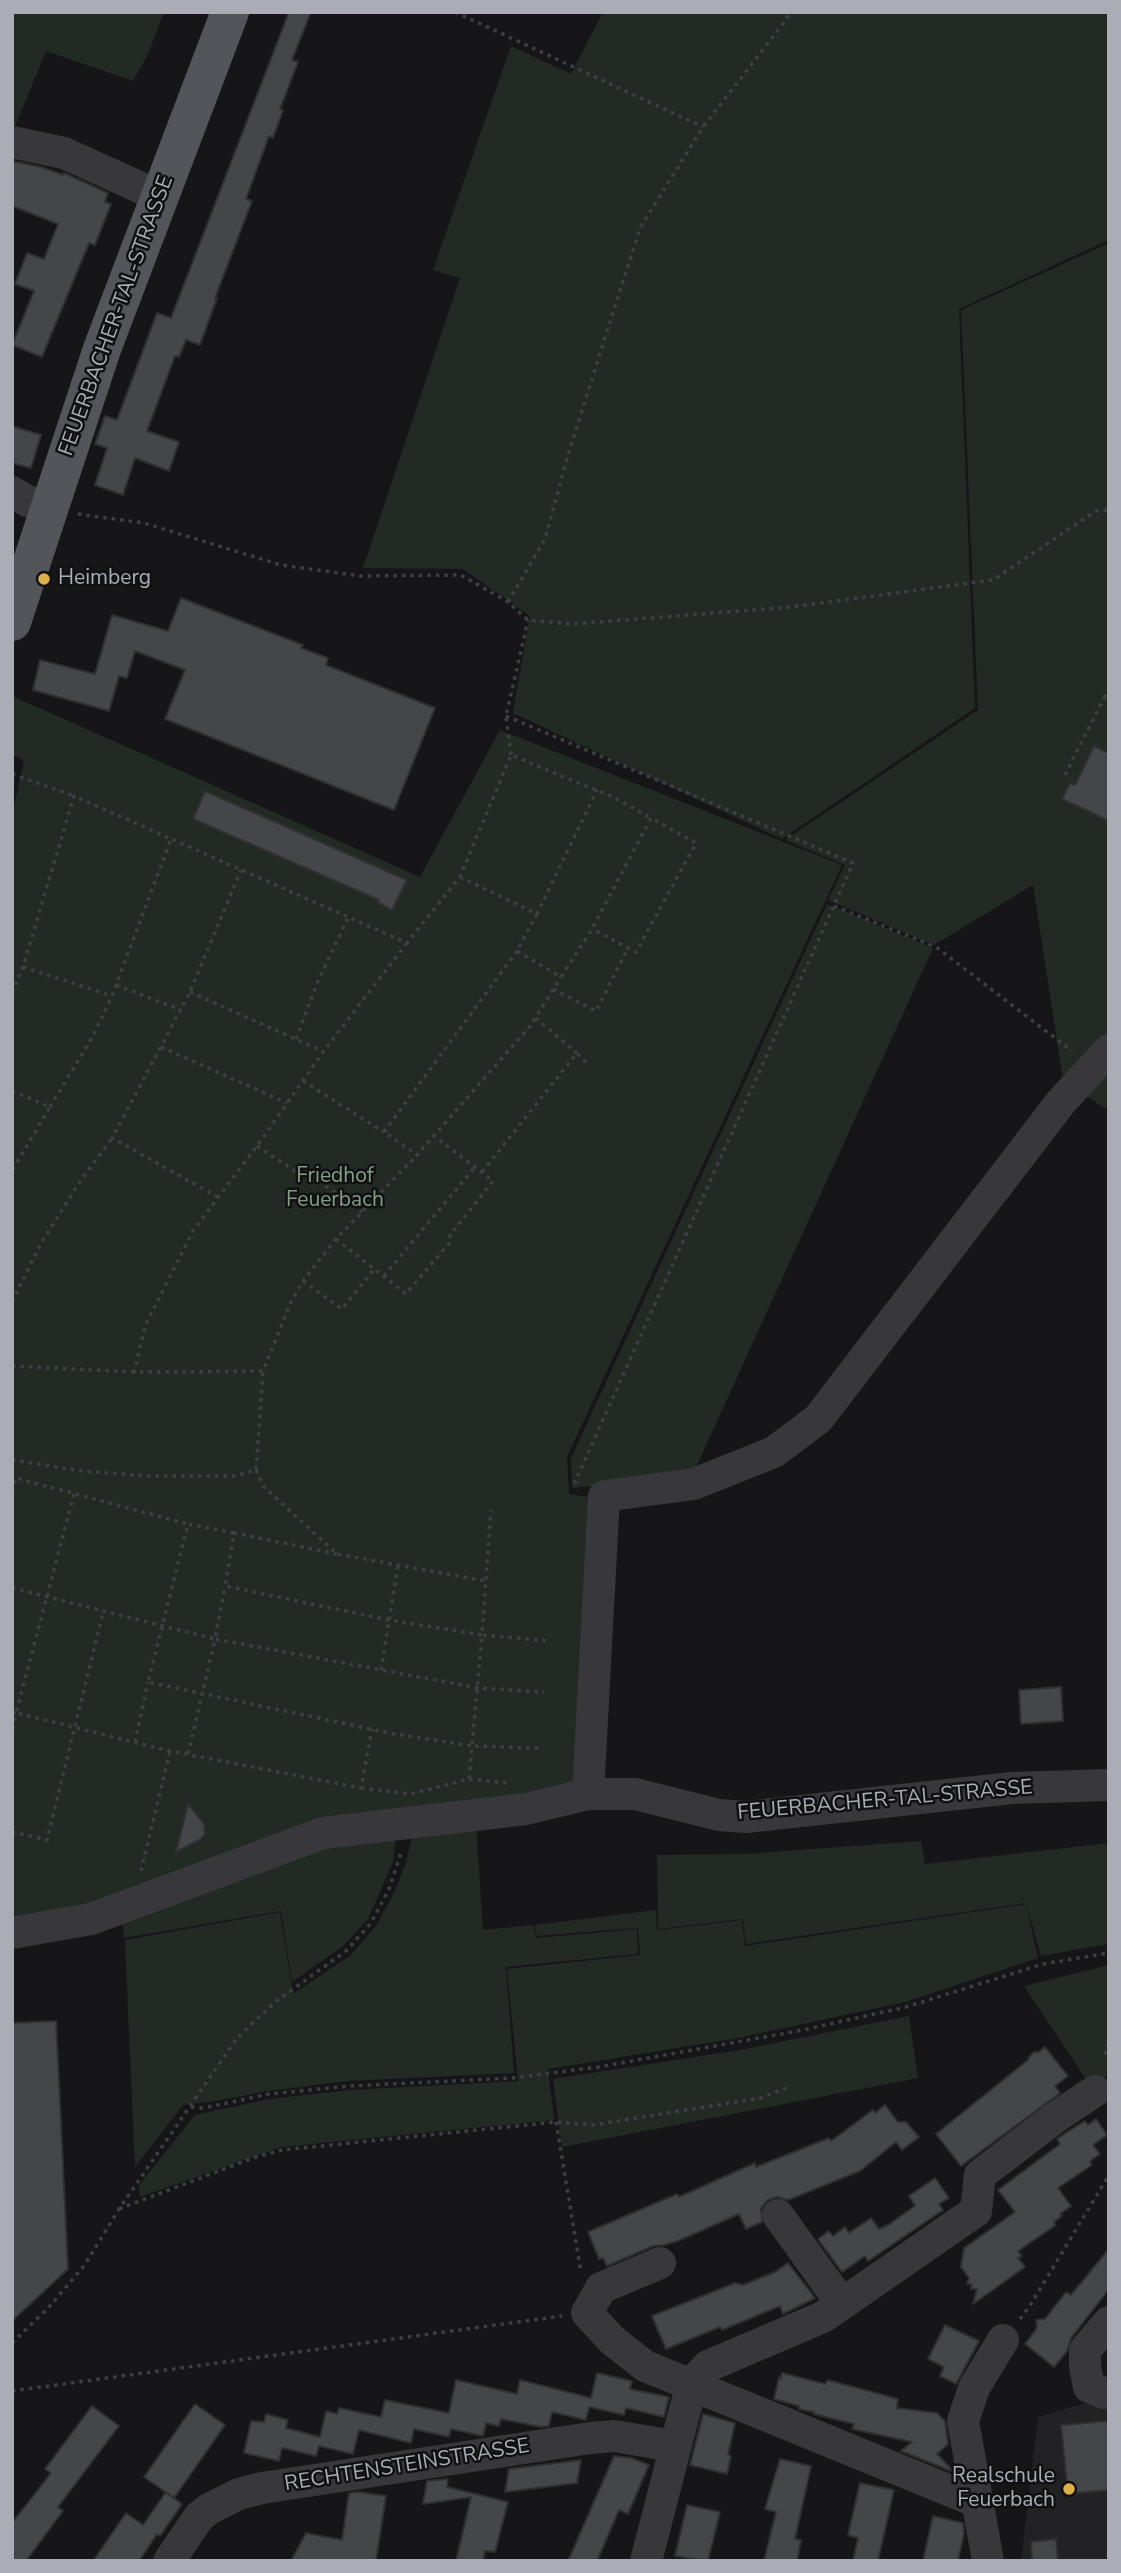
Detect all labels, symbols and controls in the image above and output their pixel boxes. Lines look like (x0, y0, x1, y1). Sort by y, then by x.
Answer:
street label: FEUERBACHER-TAL-STRASSE (55, 173, 179, 459)
place label: Heimberg (58, 566, 151, 592)
marker: Heimberg (36, 571, 52, 587)
park label: Friedhof Feuerbach (286, 1164, 384, 1214)
street label: FEUERBACHER-TAL-STRASSE (736, 1776, 1034, 1826)
street label: RECHTENSTEINSTRASSE (283, 2434, 531, 2498)
place label: Realschule Feuerbach (952, 2464, 1055, 2514)
marker: Realschule Feuerbach (1061, 2481, 1077, 2497)

